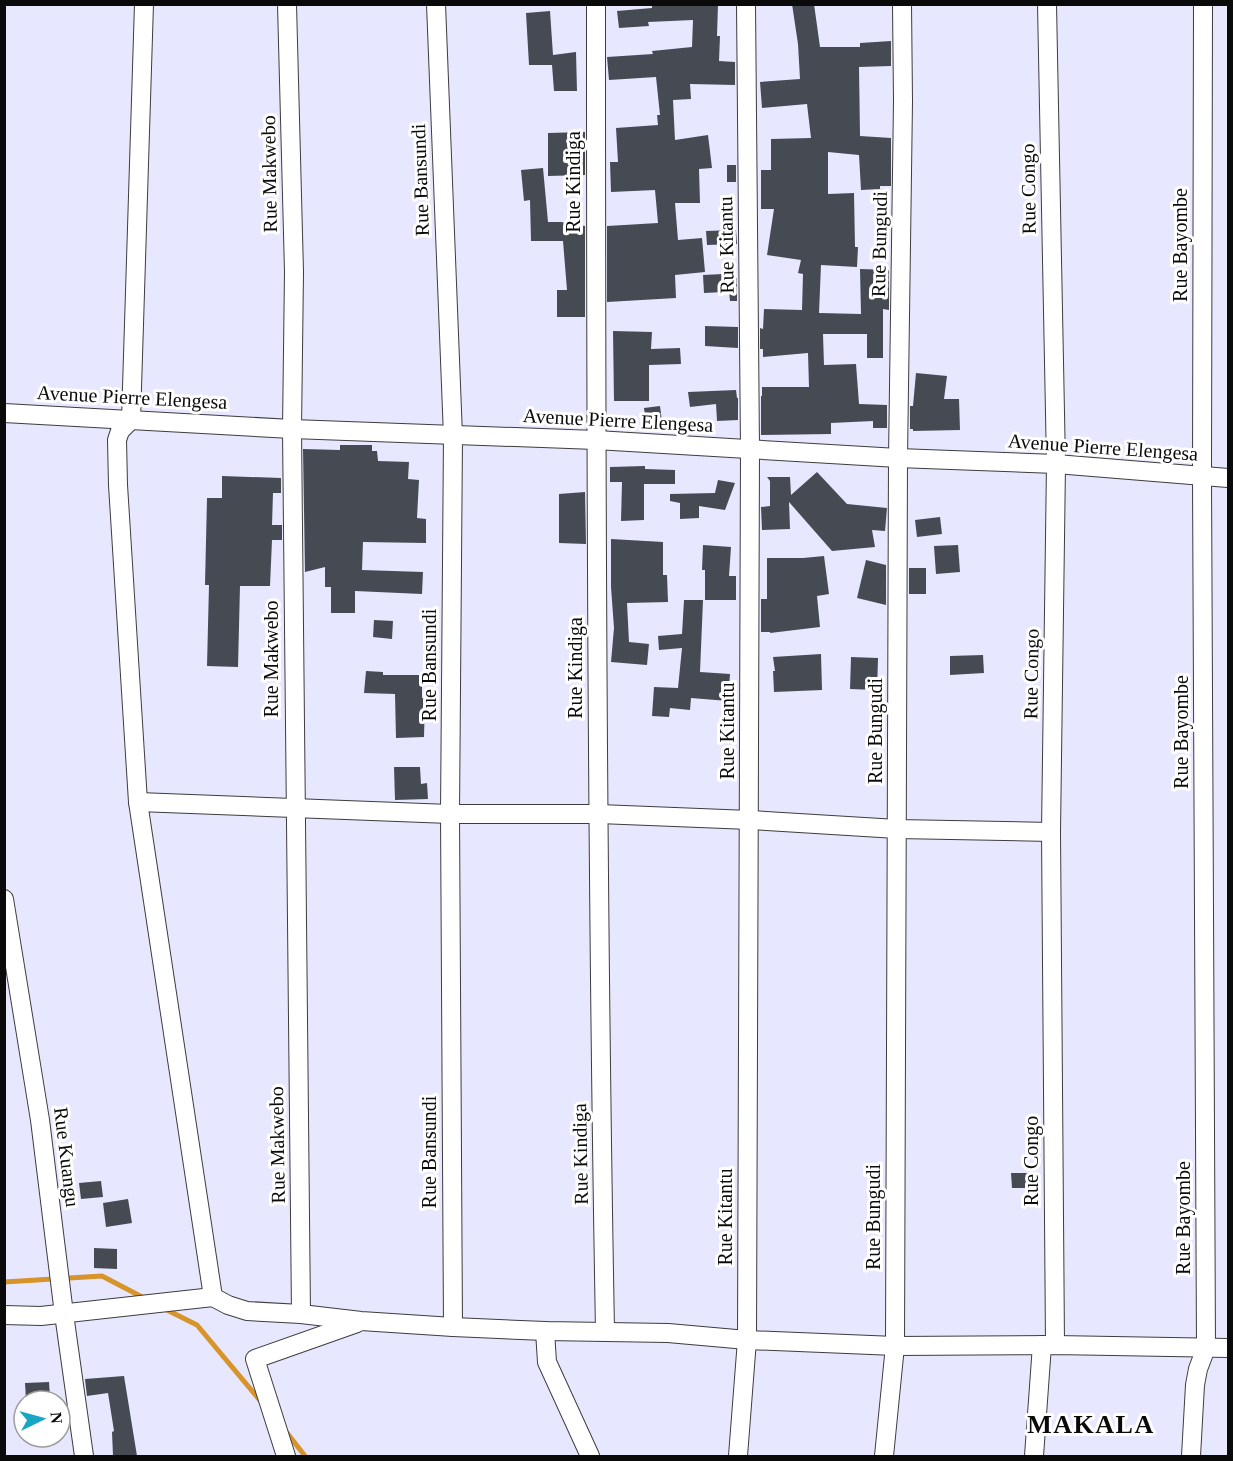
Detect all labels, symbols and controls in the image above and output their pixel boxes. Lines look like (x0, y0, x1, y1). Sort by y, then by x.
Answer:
street label: Rue Makwebo (257, 115, 281, 233)
street label: Rue Bansundi (407, 123, 433, 237)
street label: Rue Kindiga (562, 131, 585, 233)
street label: Rue Congo (1016, 144, 1041, 234)
street label: Rue Bayombe (1169, 188, 1192, 302)
street label: Rue Bungudi (867, 190, 892, 297)
street label: Rue Kitantu (714, 196, 738, 294)
street label: Avenue Pierre Elengesa (36, 381, 228, 414)
street label: Avenue Pierre Elengesa (522, 404, 714, 437)
street label: Avenue Pierre Elengesa (1007, 429, 1199, 466)
street label: Rue Makwebo (260, 600, 282, 718)
street label: Rue Bansundi (418, 608, 440, 721)
street label: Rue Kindiga (564, 617, 587, 719)
street label: Rue Congo (1019, 629, 1044, 719)
street label: Rue Bayombe (1170, 675, 1193, 789)
street label: Rue Bungudi (864, 678, 887, 784)
street label: Rue Kitantu (716, 682, 738, 780)
street label: Rue Makwebo (265, 1086, 289, 1204)
street label: Rue Bansundi (418, 1095, 440, 1208)
street label: Rue Kindiga (568, 1103, 593, 1205)
street label: Rue Kuangu (49, 1106, 84, 1208)
street label: Rue Congo (1020, 1116, 1043, 1206)
street label: Rue Bayombe (1172, 1161, 1195, 1275)
street label: Rue Bungudi (862, 1164, 885, 1270)
street label: Rue Kitantu (714, 1168, 736, 1266)
north arrow (12, 1389, 72, 1449)
district label: MAKALA (1027, 1410, 1155, 1439)
text: N (47, 1411, 65, 1425)

